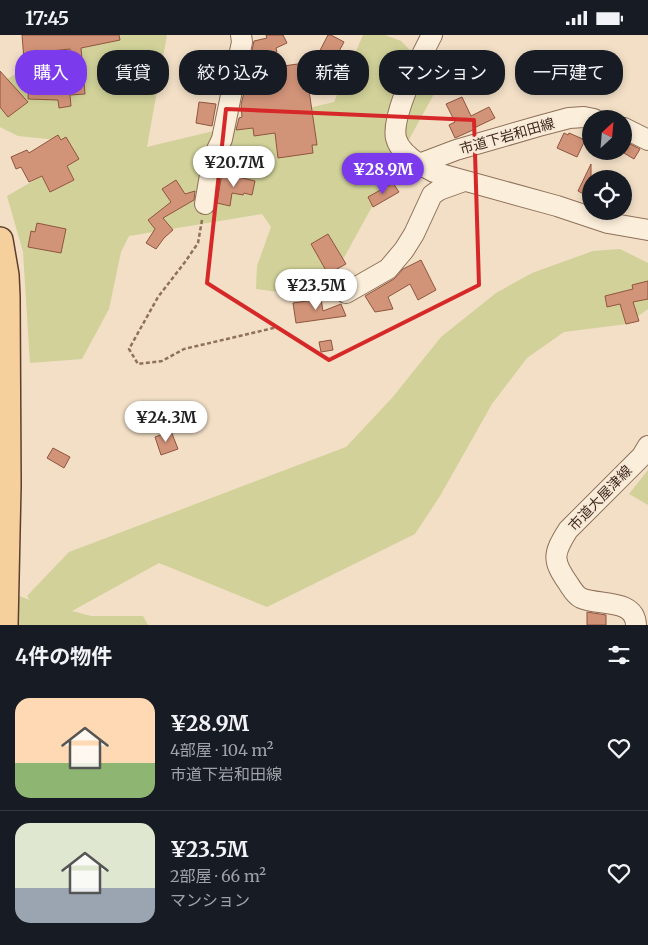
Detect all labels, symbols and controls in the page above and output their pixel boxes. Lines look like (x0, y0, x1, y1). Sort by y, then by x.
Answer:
text: 17:45 (25, 6, 69, 30)
chip: 購入 (15, 50, 87, 95)
chip: 賃貸 (97, 50, 169, 95)
chip: 絞り込み (179, 50, 287, 95)
chip: 新着 (297, 50, 369, 95)
chip: マンション (379, 50, 505, 95)
chip: 一戸建て (515, 50, 623, 95)
north arrow (582, 110, 632, 160)
map controls (582, 110, 632, 220)
street label: 市道下岩和田線 (457, 114, 557, 158)
pin: ¥20.7M (193, 145, 275, 188)
text: ¥20.7M (204, 152, 264, 172)
pin: ¥28.9M (342, 153, 424, 195)
text: ¥28.9M (353, 159, 413, 179)
button: locate (582, 170, 632, 220)
pin: ¥23.5M (275, 269, 357, 311)
text: ¥23.5M (286, 275, 346, 295)
pin: ¥24.3M (125, 401, 207, 443)
text: ¥24.3M (135, 407, 197, 427)
street label: 市道大屋津線 (564, 462, 636, 534)
icon: filters (605, 641, 633, 669)
text: 4件の物件 (15, 643, 112, 670)
text: ¥28.9M (170, 710, 249, 737)
icon: home (55, 718, 115, 778)
icon: heart (605, 734, 633, 762)
text: 4部屋 · 104 m² (170, 740, 274, 760)
text: 市道下岩和田線 (170, 764, 282, 784)
text: ¥23.5M (170, 836, 248, 863)
icon: home (55, 843, 115, 903)
icon: heart (605, 859, 633, 887)
text: 2部屋 · 66 m² (170, 866, 266, 886)
text: マンション (170, 890, 250, 910)

